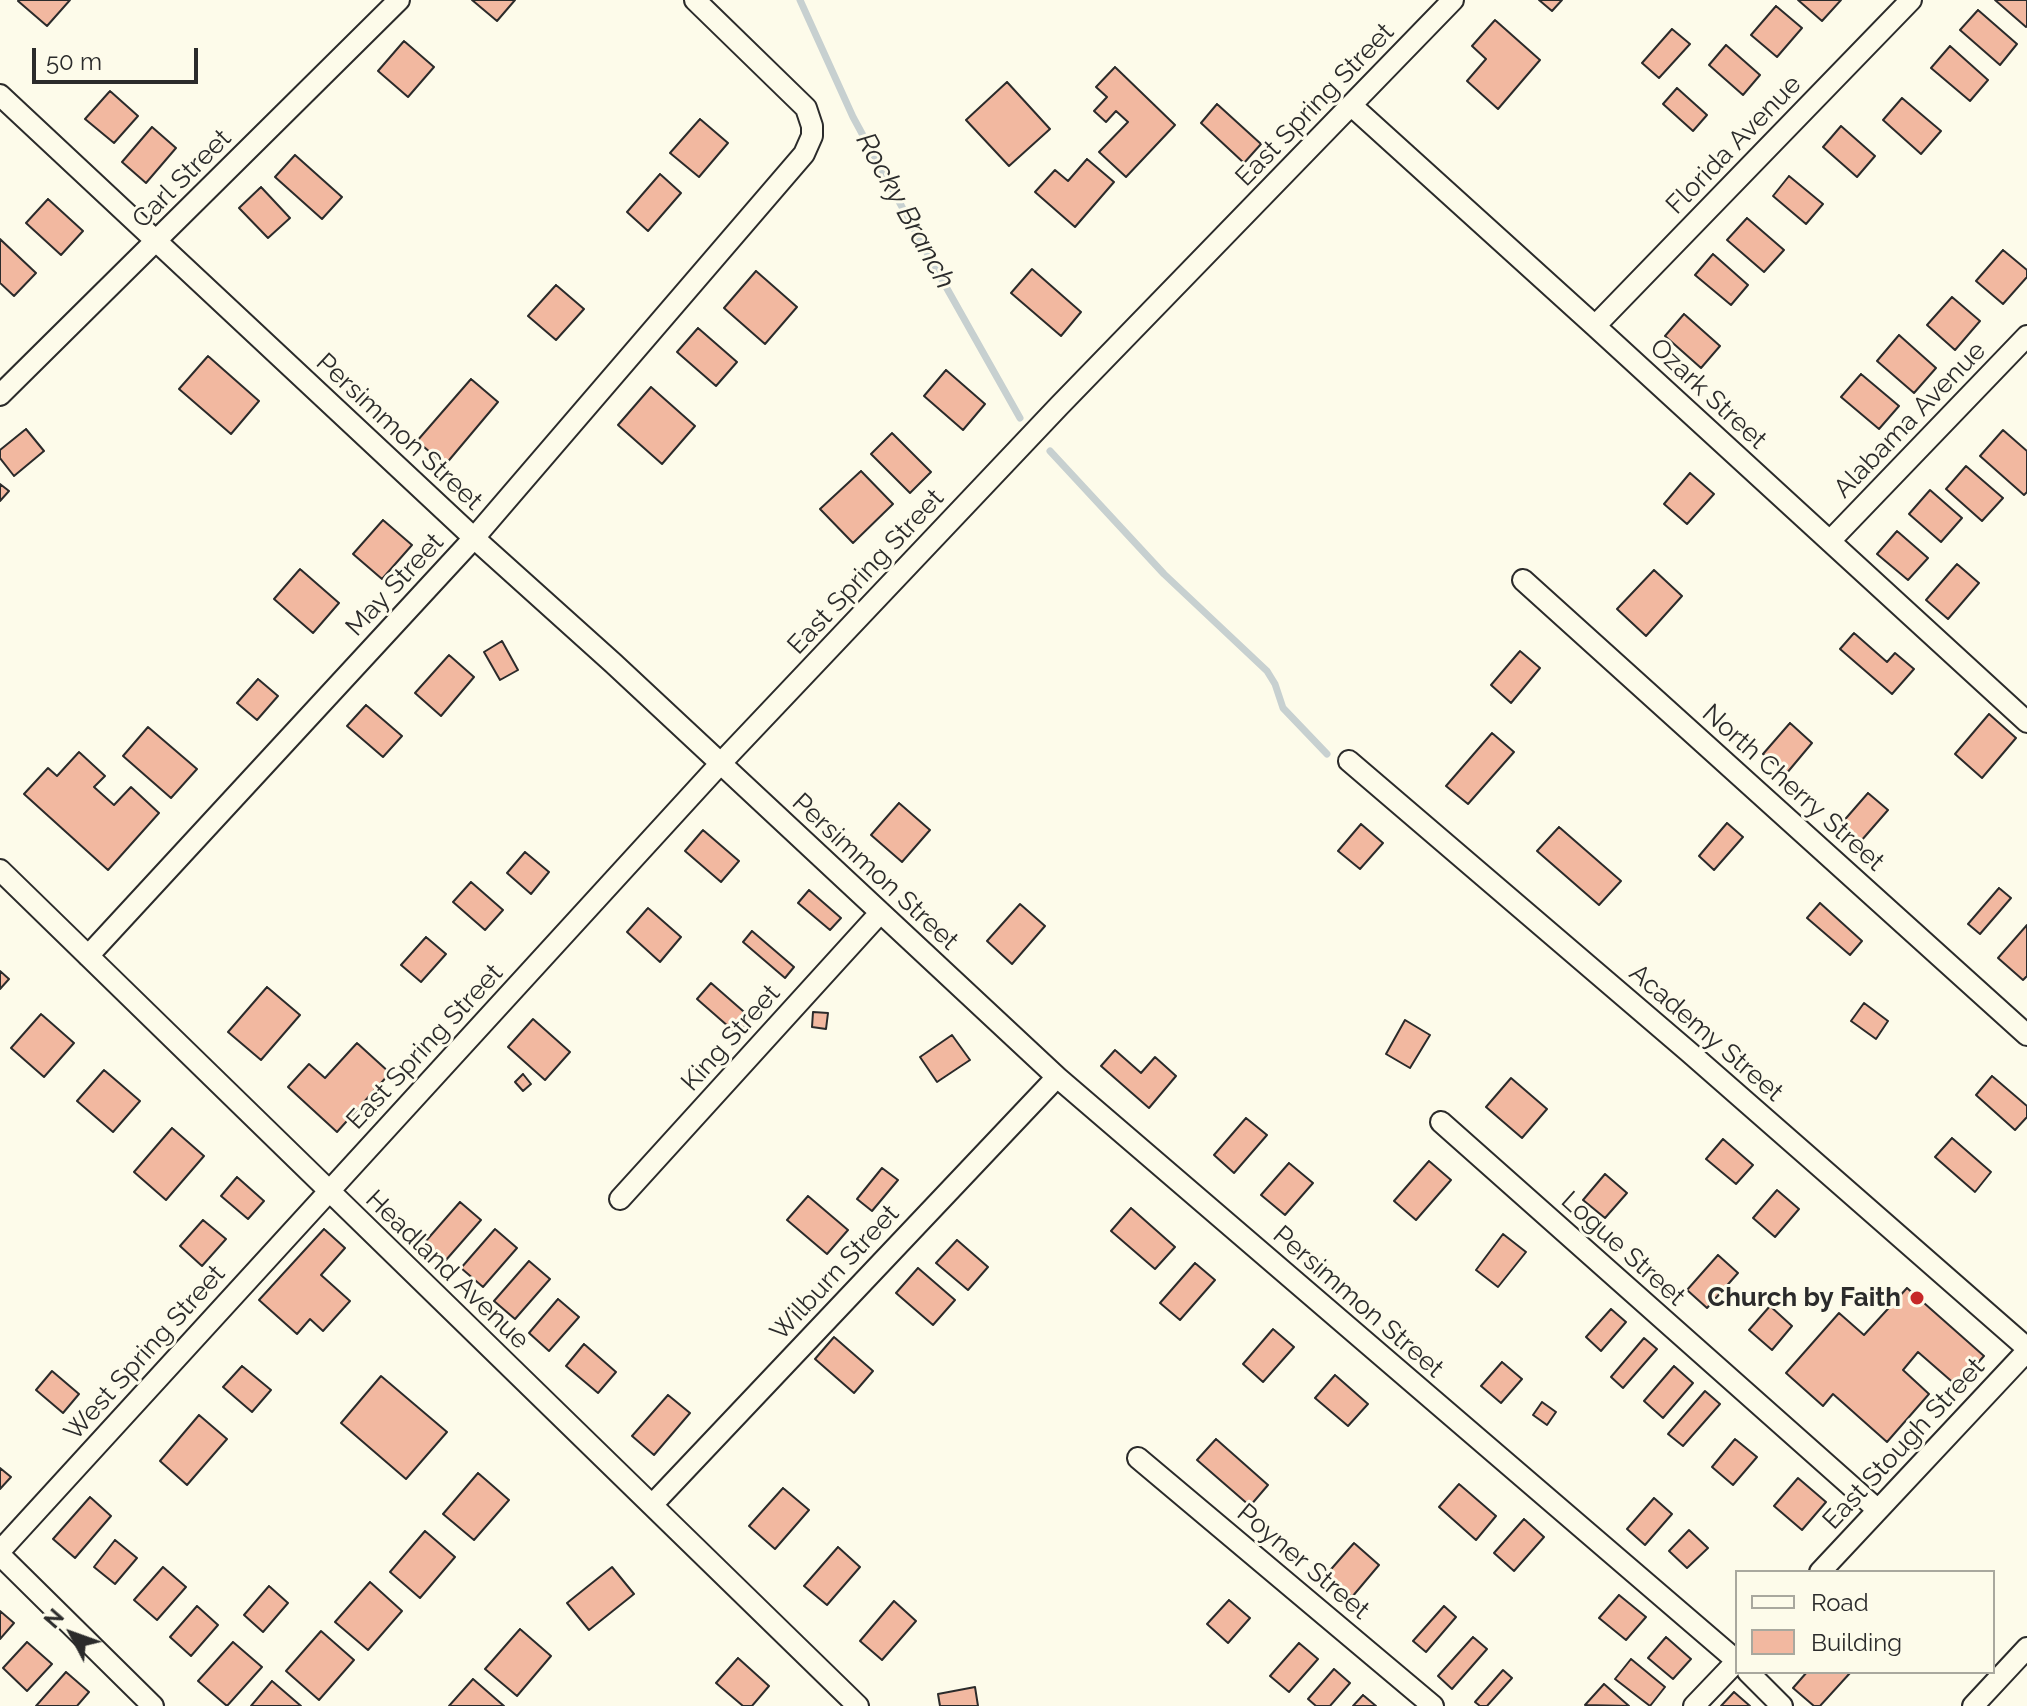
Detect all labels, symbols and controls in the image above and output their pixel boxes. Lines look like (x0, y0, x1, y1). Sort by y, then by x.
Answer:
street label: East Spring Street (1229, 17, 1401, 193)
scale bar (36, 32, 202, 82)
text: 50 m (46, 47, 102, 76)
street label: Florida Avenue (1660, 69, 1808, 221)
street label: Carl Street (126, 123, 238, 235)
water label: Rocky Branch (848, 127, 962, 295)
street label: Ozark Street (1643, 332, 1773, 456)
street label: Alabama Avenue (1828, 335, 1992, 505)
street label: Persimmon Street (309, 347, 489, 517)
street label: East Spring Street (781, 483, 951, 661)
street label: May Street (340, 527, 450, 643)
street label: North Cherry Street (1696, 698, 1890, 878)
street label: Persimmon Street (785, 787, 965, 957)
street label: East Spring Street (340, 958, 510, 1136)
street label: Academy Street (1623, 958, 1789, 1108)
street label: King Street (675, 978, 787, 1098)
street label: Headland Avenue (359, 1184, 535, 1356)
street label: Logue Street (1555, 1185, 1691, 1313)
street label: Wilburn Street (764, 1199, 906, 1347)
street label: Persimmon Street (1266, 1219, 1450, 1385)
street label: West Spring Street (58, 1259, 232, 1447)
place label: Church by Faith (1707, 1282, 1901, 1314)
marker: Church by Faith (1908, 1289, 1926, 1307)
street label: East Stough Street (1817, 1352, 1991, 1536)
street label: Poyner Street (1230, 1498, 1376, 1626)
legend (1735, 1570, 1995, 1674)
text: Road (1811, 1588, 1869, 1617)
north arrow (32, 1594, 112, 1674)
text: N (39, 1603, 69, 1633)
text: Building (1811, 1628, 1902, 1657)

